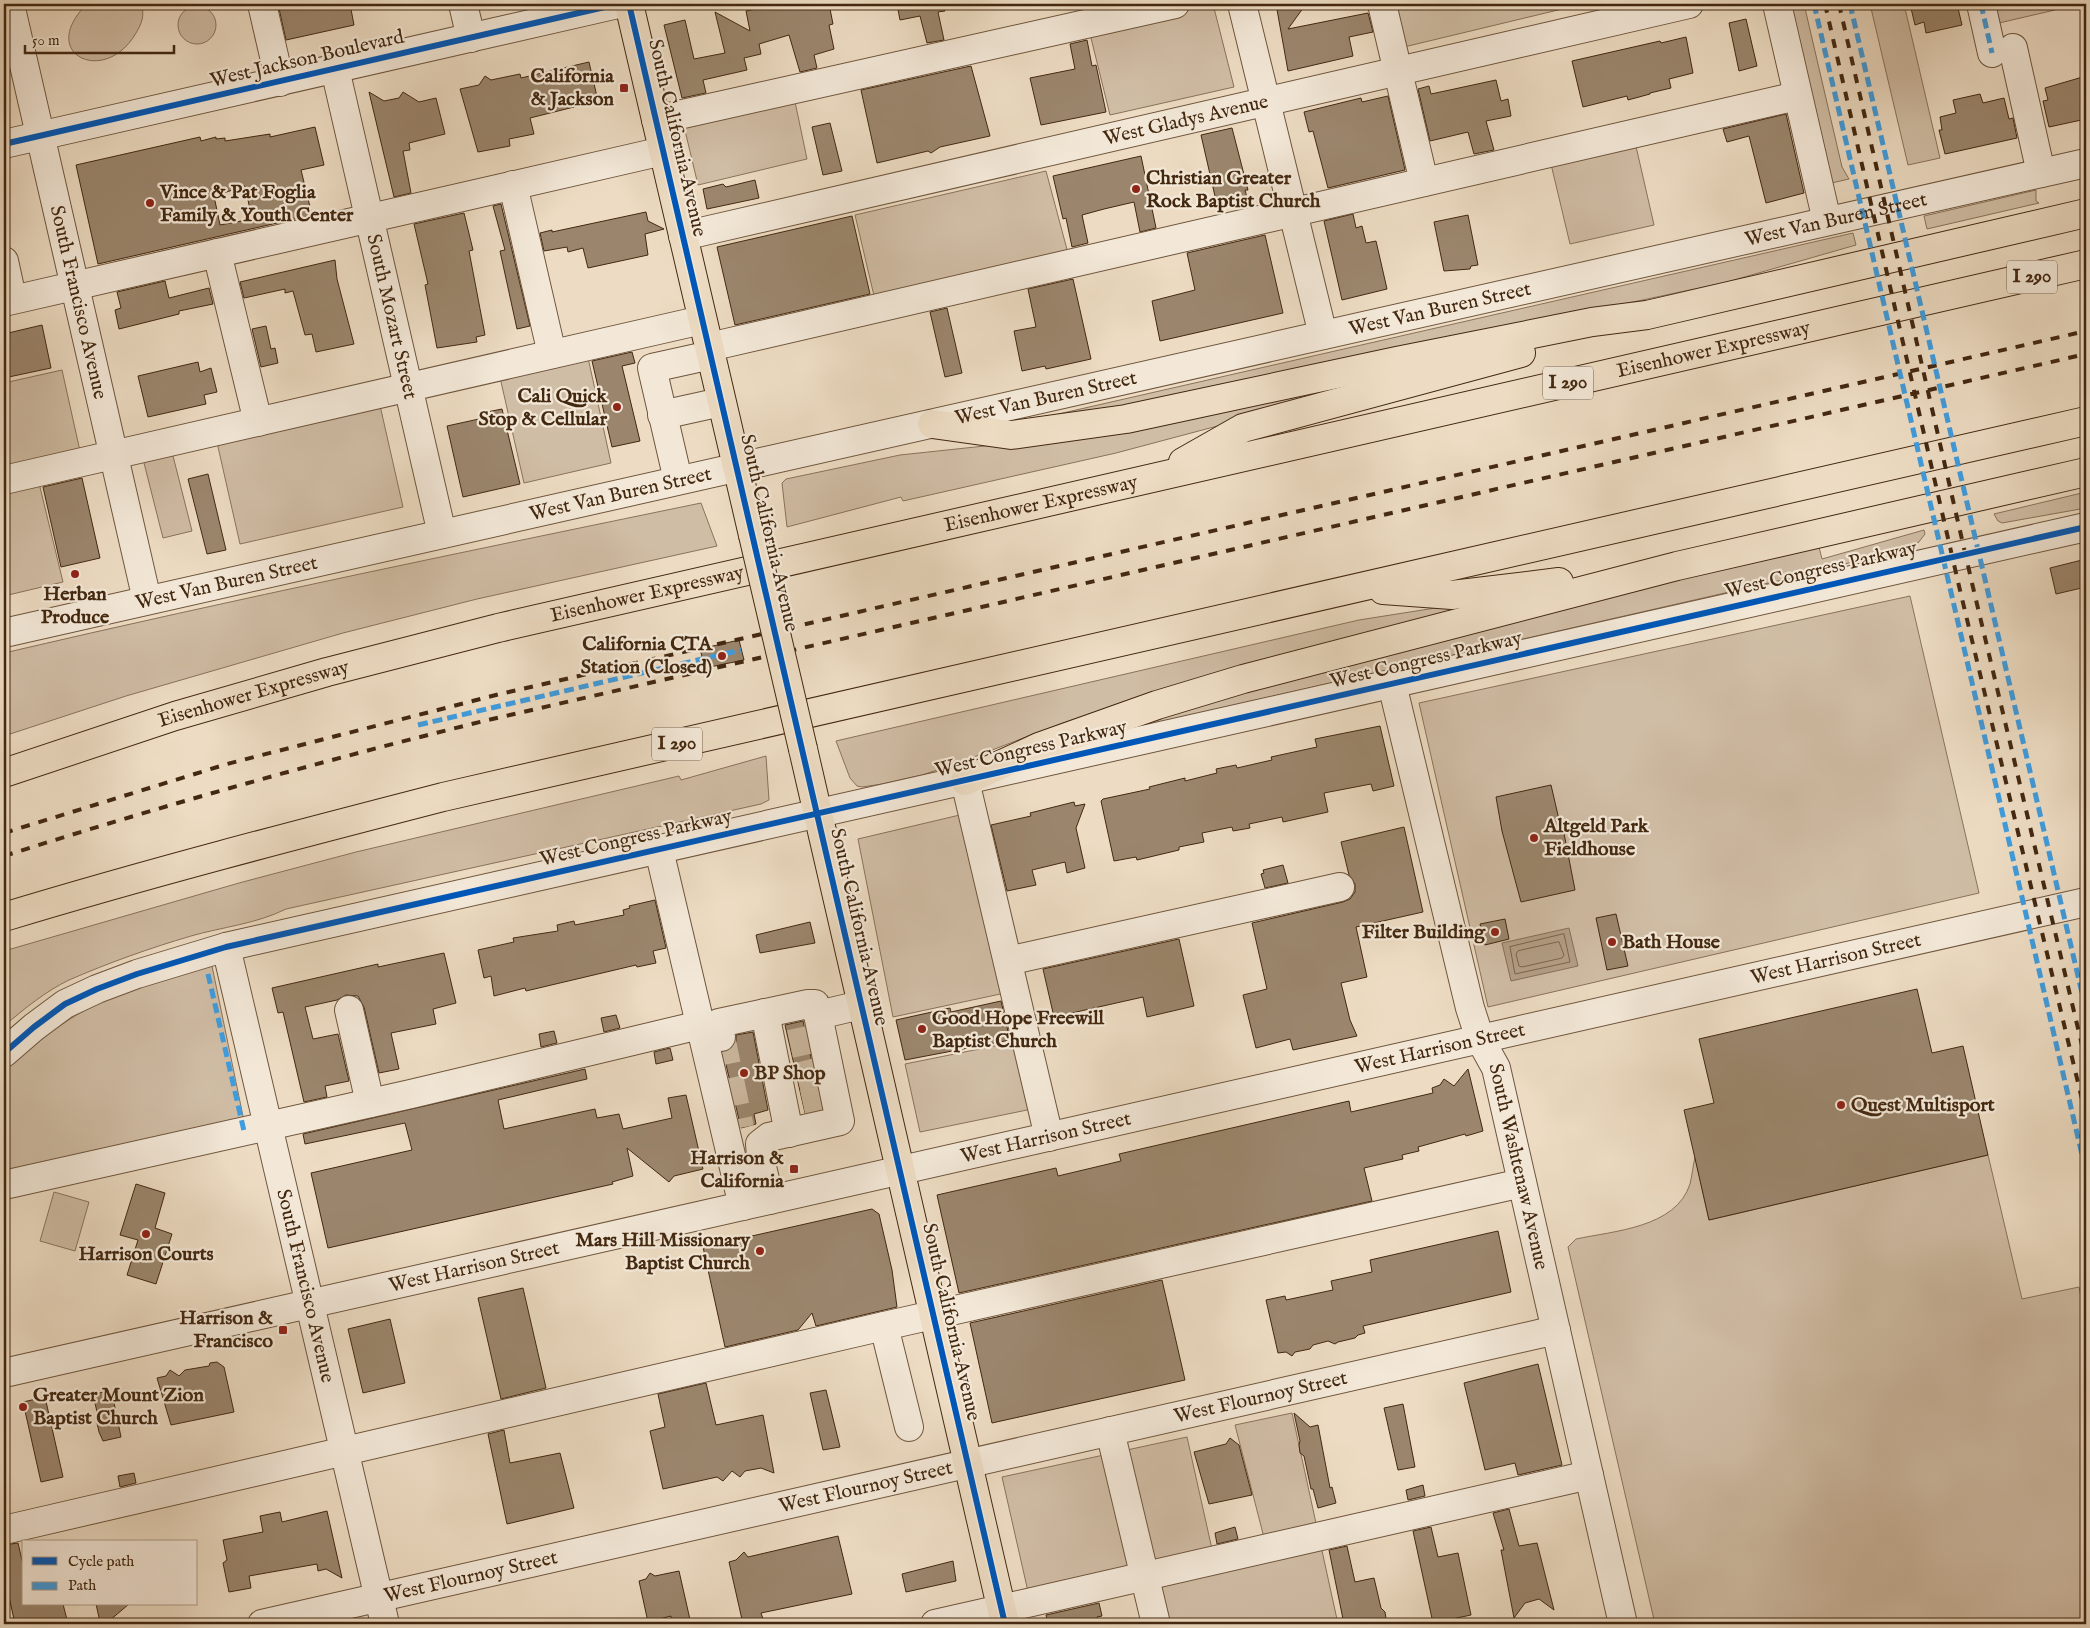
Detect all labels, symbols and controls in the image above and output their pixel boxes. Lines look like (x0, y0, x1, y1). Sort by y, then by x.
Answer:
scale bar (25, 22, 174, 54)
street label: West Jackson Boulevard (208, 24, 407, 93)
text: 50 m (32, 31, 60, 50)
street label: South California Avenue (642, 37, 712, 239)
place label: California & Jackson (530, 64, 614, 112)
marker: California & Jackson (618, 82, 630, 94)
street label: West Gladys Avenue (1101, 89, 1271, 151)
place label: Christian Greater Rock Baptist Church (1146, 166, 1321, 214)
place label: Vince & Pat Foglia Family & Youth Center (159, 180, 354, 228)
marker: Christian Greater Rock Baptist Church (1130, 183, 1142, 195)
street label: West Van Buren Street (1742, 187, 1929, 252)
marker: Vince & Pat Foglia Family & Youth Center (144, 197, 156, 209)
street label: South Francisco Avenue (44, 203, 113, 402)
street label: South Mozart Street (361, 231, 423, 402)
road number: I 290 (2007, 260, 2057, 294)
street label: West Van Buren Street (1346, 276, 1533, 342)
street label: Eisenhower Expressway (1614, 315, 1813, 384)
street label: West Van Buren Street (952, 365, 1139, 430)
road number: I 290 (1543, 366, 1593, 399)
place label: Cali Quick Stop & Cellular (478, 384, 608, 432)
marker: Cali Quick Stop & Cellular (611, 401, 623, 413)
street label: South California Avenue (734, 432, 804, 634)
street label: West Van Buren Street (527, 461, 714, 526)
street label: Eisenhower Expressway (942, 469, 1140, 538)
street label: West Congress Parkway (1723, 536, 1920, 604)
street label: West Van Buren Street (133, 550, 320, 615)
street label: Eisenhower Expressway (548, 560, 746, 628)
marker: Herban Produce (69, 568, 81, 580)
place label: Herban Produce (41, 582, 110, 630)
street label: West Congress Parkway (1328, 626, 1525, 694)
place label: California CTA Station (Closed) (581, 632, 713, 680)
marker: California CTA Station (Closed) (716, 650, 728, 662)
street label: Eisenhower Expressway (155, 654, 352, 733)
street label: West Congress Parkway (933, 715, 1130, 783)
road number: I 290 (652, 728, 702, 761)
street label: West Congress Parkway (538, 804, 735, 872)
place label: Altgeld Park Fieldhouse (1543, 814, 1650, 862)
street label: South California Avenue (824, 826, 894, 1028)
marker: Altgeld Park Fieldhouse (1528, 832, 1540, 844)
place label: Filter Building (1362, 920, 1486, 945)
marker: Filter Building (1489, 926, 1501, 938)
street label: West Harrison Street (1748, 927, 1923, 990)
place label: Bath House (1622, 930, 1721, 955)
marker: Bath House (1606, 936, 1618, 948)
place label: Good Hope Freewill Baptist Church (932, 1006, 1105, 1054)
street label: West Harrison Street (1352, 1017, 1527, 1080)
marker: Good Hope Freewill Baptist Church (916, 1023, 928, 1035)
place label: BP Shop (754, 1061, 826, 1086)
street label: South Washtenaw Avenue (1483, 1061, 1554, 1272)
marker: BP Shop (738, 1067, 750, 1079)
place label: Quest Multisport (1851, 1093, 1995, 1118)
marker: Quest Multisport (1835, 1099, 1847, 1111)
street label: West Harrison Street (958, 1106, 1133, 1169)
place label: Harrison & California (690, 1146, 784, 1194)
marker: Harrison & California (788, 1163, 800, 1175)
street label: South Francisco Avenue (271, 1186, 340, 1385)
street label: South California Avenue (916, 1221, 986, 1423)
marker: Harrison Courts (140, 1228, 152, 1240)
place label: Mars Hill Missionary Baptist Church (575, 1228, 751, 1276)
street label: West Harrison Street (387, 1235, 562, 1298)
place label: Harrison Courts (78, 1242, 214, 1267)
marker: Mars Hill Missionary Baptist Church (754, 1245, 766, 1257)
place label: Harrison & Francisco (179, 1306, 273, 1354)
marker: Harrison & Francisco (277, 1324, 289, 1336)
street label: West Flournoy Street (1171, 1365, 1350, 1429)
place label: Greater Mount Zion Baptist Church (33, 1383, 204, 1431)
marker: Greater Mount Zion Baptist Church (17, 1401, 29, 1413)
street label: West Flournoy Street (776, 1455, 955, 1519)
legend (22, 1540, 198, 1606)
street label: West Flournoy Street (381, 1545, 560, 1608)
text: Cycle path (68, 1552, 134, 1571)
text: Path (68, 1576, 96, 1595)

